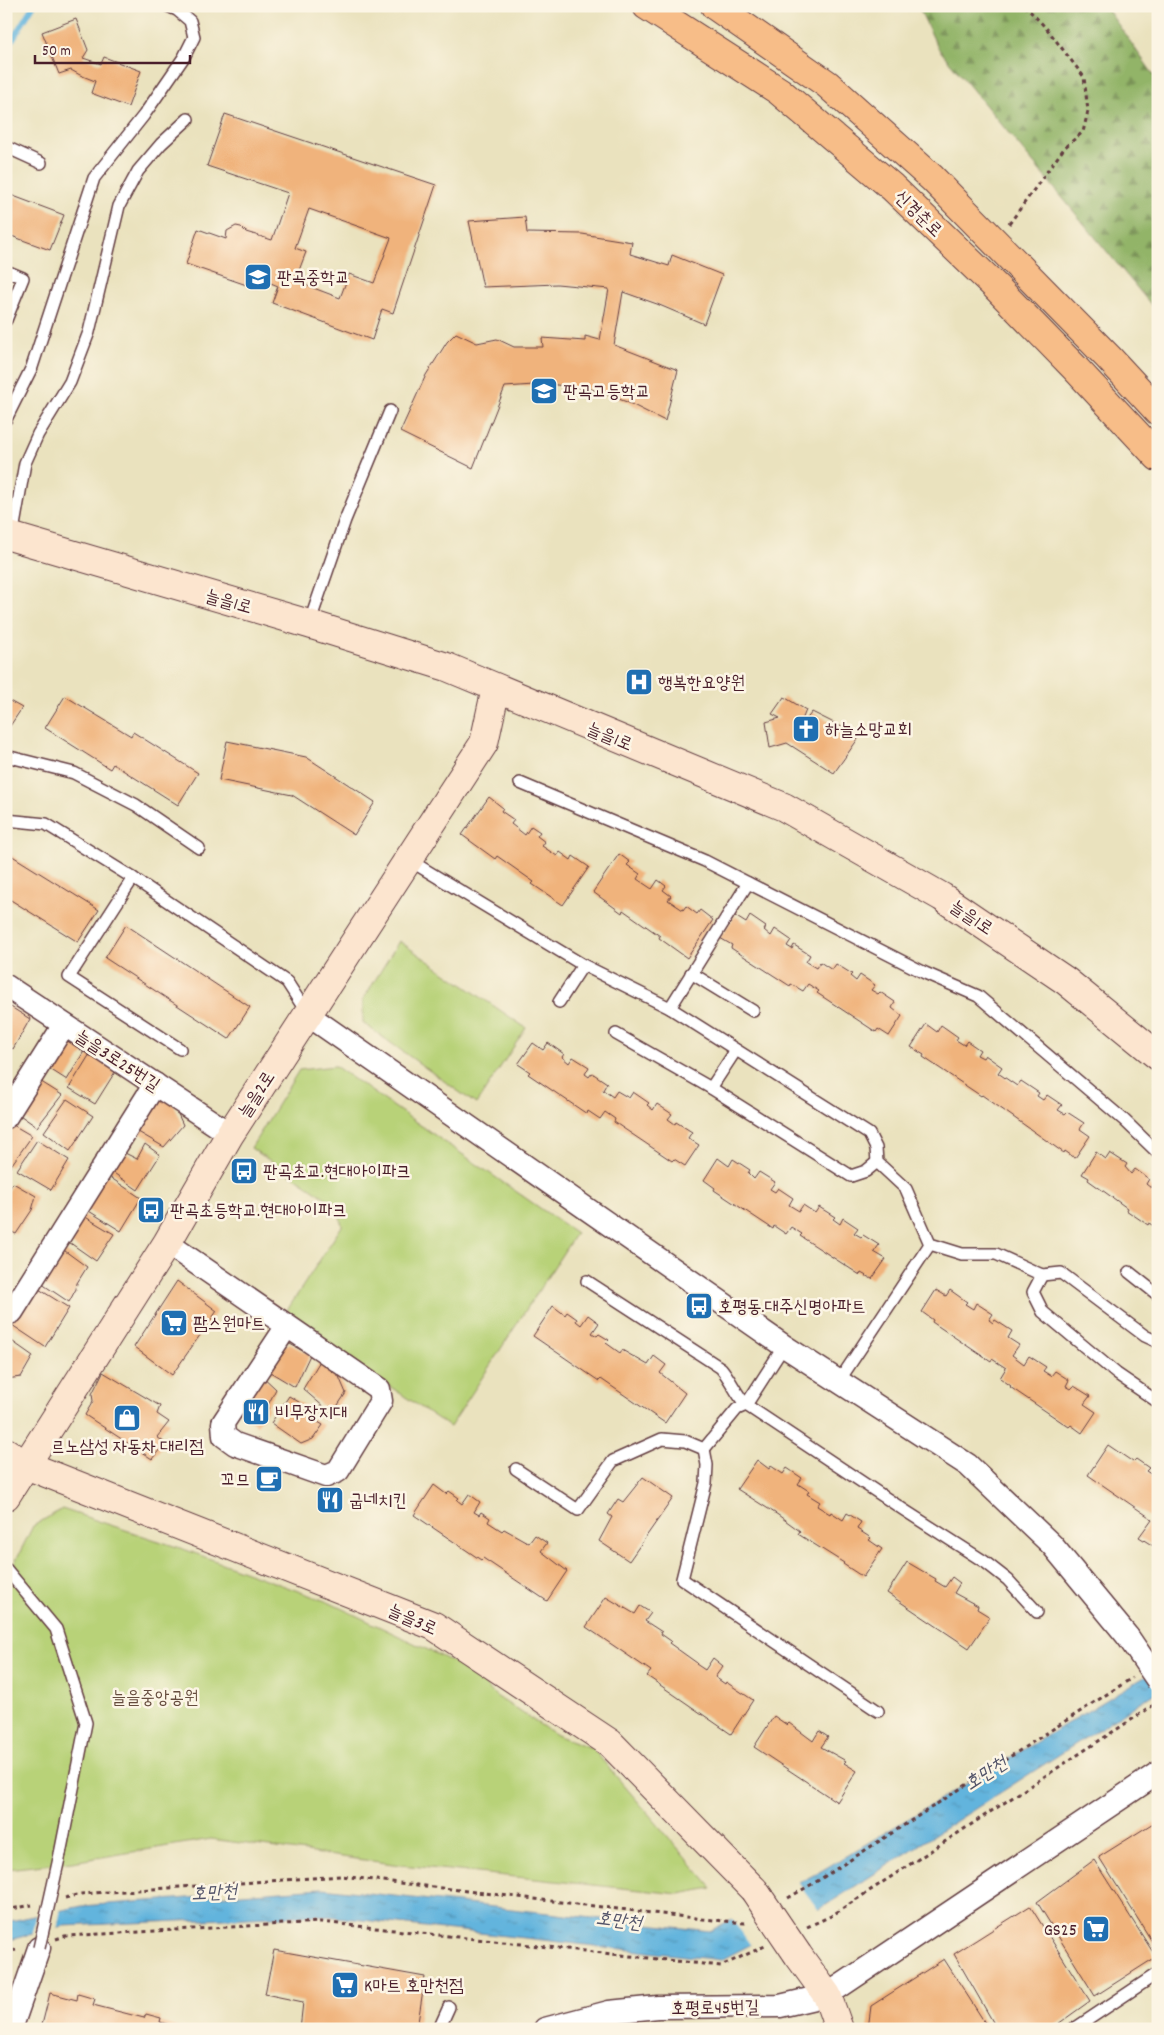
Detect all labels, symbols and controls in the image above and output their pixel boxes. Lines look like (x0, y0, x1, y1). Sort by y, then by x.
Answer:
scale bar (35, 32, 190, 64)
text: 50 m (42, 41, 71, 63)
street label: 신경춘로 (888, 186, 947, 244)
school or university icon: 판곡중학교 (243, 262, 273, 292)
place label: 판곡중학교 (277, 267, 349, 292)
school or university icon: 판곡고등학교 (529, 376, 559, 406)
place label: 판곡고등학교 (563, 381, 650, 406)
street label: 늘을1로 (202, 585, 255, 622)
hospital icon: 행복한요양원 (624, 667, 654, 697)
place label: 행복한요양원 (658, 672, 745, 697)
church icon: 하늘소망교회 (791, 714, 821, 744)
street label: 늘을1로 (582, 718, 636, 759)
place label: 하늘소망교회 (825, 719, 912, 744)
street label: 늘을1로 (944, 895, 997, 943)
street label: 늘을3로25번길 (69, 1025, 164, 1099)
street label: 늘을2로 (234, 1067, 283, 1124)
bus stop icon: 판곡초교.현대아이파크 (229, 1156, 259, 1186)
place label: 판곡초교.현대아이파크 (263, 1161, 411, 1186)
bus stop icon: 판곡초등학교.현대아이파크 (136, 1195, 166, 1225)
place label: 판곡초등학교.현대아이파크 (170, 1200, 347, 1225)
bus stop icon: 호평동.대주신명아파트 (684, 1291, 714, 1321)
place label: 호평동.대주신명아파트 (718, 1296, 866, 1321)
supermarket icon: 팜스원마트 (159, 1308, 189, 1338)
place label: 팜스원마트 (193, 1313, 265, 1338)
restaurant icon: 비무장지대 (241, 1397, 271, 1427)
place label: 비무장지대 (275, 1402, 347, 1427)
shop icon: 르노삼성 자동차 대리점 (112, 1403, 142, 1433)
place label: 르노삼성 자동차 대리점 (50, 1436, 204, 1461)
cafe icon: 꼬므 (254, 1464, 284, 1494)
place label: 꼬므 (221, 1469, 250, 1494)
restaurant icon: 굽네치킨 (315, 1485, 345, 1515)
place label: 굽네치킨 (349, 1490, 407, 1515)
street label: 늘을3로 (383, 1599, 441, 1643)
park label: 늘을중앙공원 (112, 1687, 198, 1712)
water label: 호만천 (960, 1750, 1015, 1799)
water label: 호만천 (191, 1880, 239, 1909)
water label: 호만천 (594, 1906, 645, 1939)
supermarket icon: GS25 (1081, 1914, 1111, 1944)
place label: GS25 (1044, 1919, 1077, 1944)
supermarket icon: K마트 호만천점 (330, 1970, 360, 2000)
place label: K마트 호만천점 (364, 1975, 464, 2000)
street label: 호평로45번길 (671, 1996, 760, 2023)

